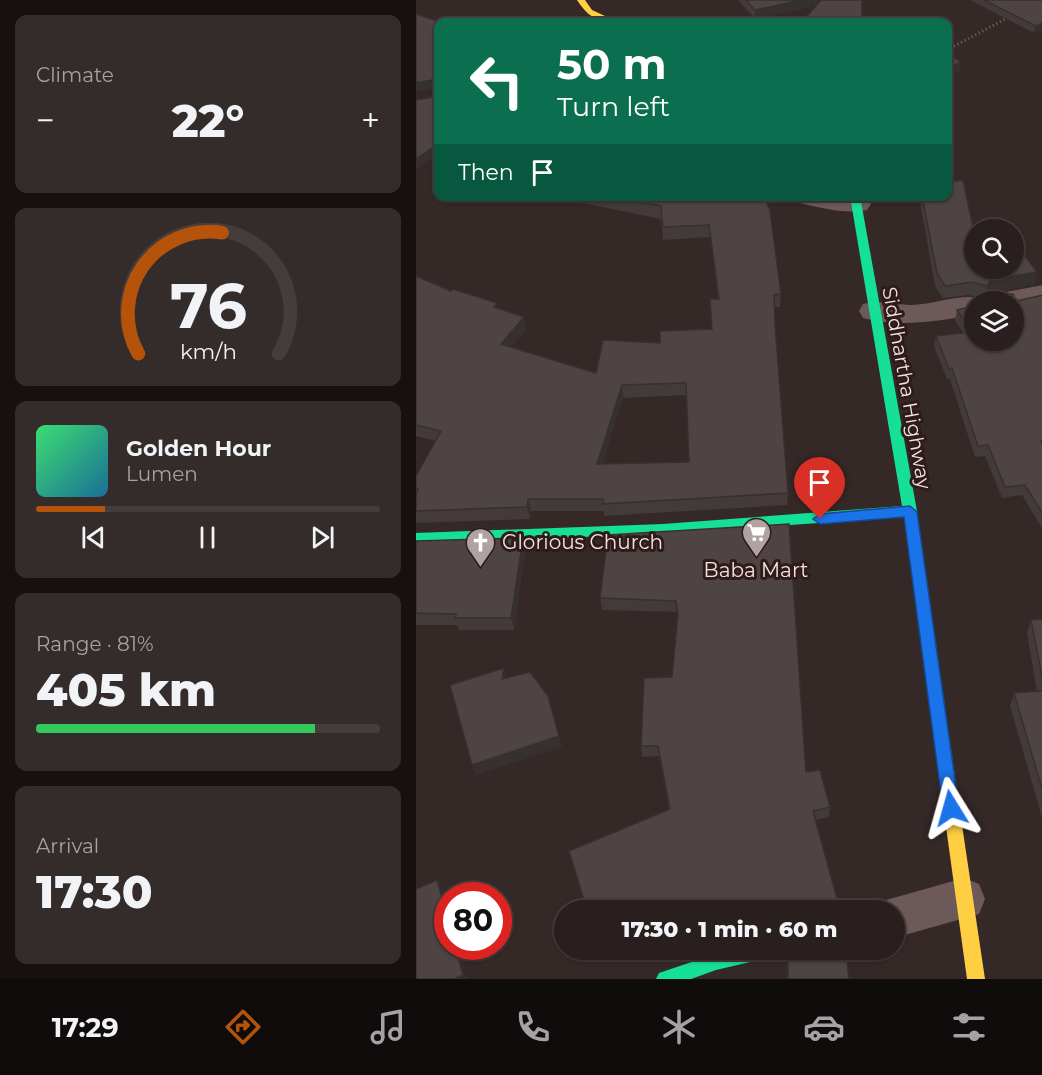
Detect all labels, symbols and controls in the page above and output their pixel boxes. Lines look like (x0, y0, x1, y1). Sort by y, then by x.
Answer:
text: 50 m (557, 38, 666, 90)
icon: left (458, 42, 536, 120)
text: Climate (36, 63, 114, 87)
text: Turn left (557, 90, 670, 123)
text: 22° (172, 93, 244, 148)
text: − (36, 100, 55, 140)
text: + (361, 100, 380, 140)
icon: arrive (526, 156, 559, 189)
text: Then (458, 159, 514, 186)
map controls (964, 219, 1024, 351)
button: search (964, 219, 1024, 279)
text: 76 (169, 268, 247, 344)
street label: Siddhartha Highway (877, 285, 937, 491)
button: layers (964, 291, 1024, 351)
text: km/h (179, 338, 237, 364)
text: Golden Hour (126, 435, 271, 462)
pin (794, 457, 845, 519)
text: Lumen (126, 462, 198, 486)
icon: arrive (803, 466, 836, 499)
supermarket icon: Baba Mart (740, 516, 772, 558)
icon: previous (77, 521, 110, 554)
icon: pause (191, 521, 224, 554)
icon: next (306, 521, 339, 554)
church icon: Glorious Church (465, 526, 497, 568)
place label: Glorious Church (502, 530, 663, 554)
place label: Baba Mart (704, 558, 808, 582)
text: Range · 81% (36, 632, 154, 656)
text: 405 km (36, 662, 216, 717)
position arrow (919, 776, 983, 840)
text: Arrival (36, 834, 99, 858)
text: 17:30 (36, 864, 152, 919)
speed limit sign: 80 (434, 882, 512, 960)
text: 17:30 · 1 min · 60 m (622, 916, 838, 943)
icon: directions (222, 1006, 264, 1048)
icon: music (367, 1006, 409, 1048)
icon: phone (512, 1006, 554, 1048)
icon: climate (658, 1006, 700, 1048)
icon: car (803, 1006, 845, 1048)
icon: filters (948, 1006, 990, 1048)
text: 17:29 (52, 1011, 119, 1044)

